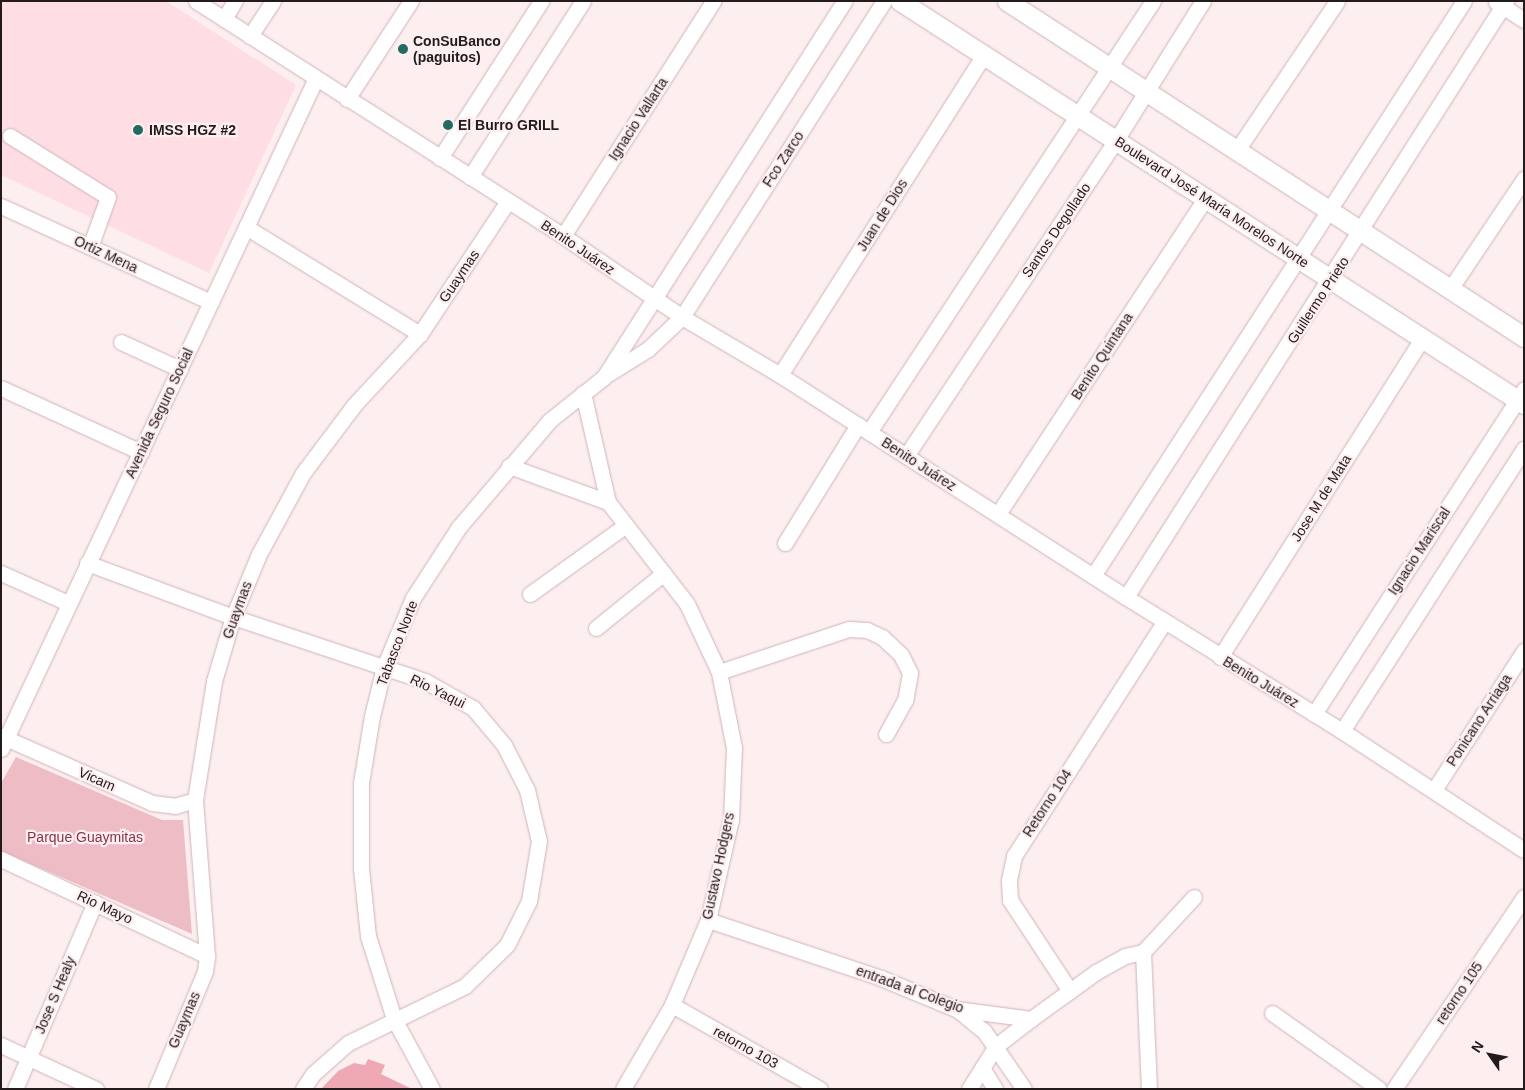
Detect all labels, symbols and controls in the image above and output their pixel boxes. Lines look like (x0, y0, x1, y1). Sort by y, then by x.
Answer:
place label: ConSuBanco (paguitos) (413, 33, 501, 65)
marker: ConSuBanco (paguitos) (397, 43, 409, 55)
street label: Ignacio Vallarta (605, 74, 671, 164)
place label: El Burro GRILL (458, 117, 559, 133)
marker: El Burro GRILL (442, 119, 454, 131)
place label: IMSS HGZ #2 (149, 122, 236, 138)
marker: IMSS HGZ #2 (131, 123, 145, 137)
street label: Fco Zarco (759, 128, 807, 190)
street label: Boulevard José María Morelos Norte (1112, 133, 1312, 271)
street label: Juan de Dios (853, 176, 911, 254)
street label: Santos Degollado (1018, 179, 1094, 281)
street label: Benito Juárez (538, 216, 618, 278)
street label: Ortiz Mena (71, 232, 141, 276)
street label: Guaymas (435, 246, 483, 306)
street label: Guillermo Prieto (1284, 253, 1352, 347)
street label: Benito Quintana (1068, 309, 1136, 403)
street label: Avenida Seguro Social (122, 345, 196, 481)
street label: Benito Juárez (879, 434, 959, 494)
street label: Jose M de Mata (1287, 451, 1355, 545)
street label: Ignacio Mariscal (1384, 504, 1454, 598)
street label: Guaymas (219, 579, 255, 641)
street label: Tabasco Norte (373, 598, 421, 688)
street label: Benito Juárez (1220, 653, 1302, 711)
street label: Rio Yaqui (408, 670, 468, 712)
street label: Ponicano Arriaga (1443, 670, 1515, 770)
street label: Vicam (76, 763, 118, 795)
street label: Retorno 104 (1019, 766, 1075, 840)
street label: Gustavo Hodgers (698, 811, 738, 921)
park label: Parque Guaymitas (27, 829, 143, 845)
street label: Rio Mayo (75, 887, 135, 927)
street label: Jose S Healy (31, 954, 79, 1036)
street label: retorno 105 (1432, 959, 1486, 1027)
street label: entrada al Colegio (854, 962, 966, 1016)
street label: Guaymas (165, 989, 203, 1051)
street label: retorno 103 (711, 1022, 781, 1072)
north arrow (1465, 1030, 1515, 1080)
text: N (1468, 1038, 1487, 1055)

